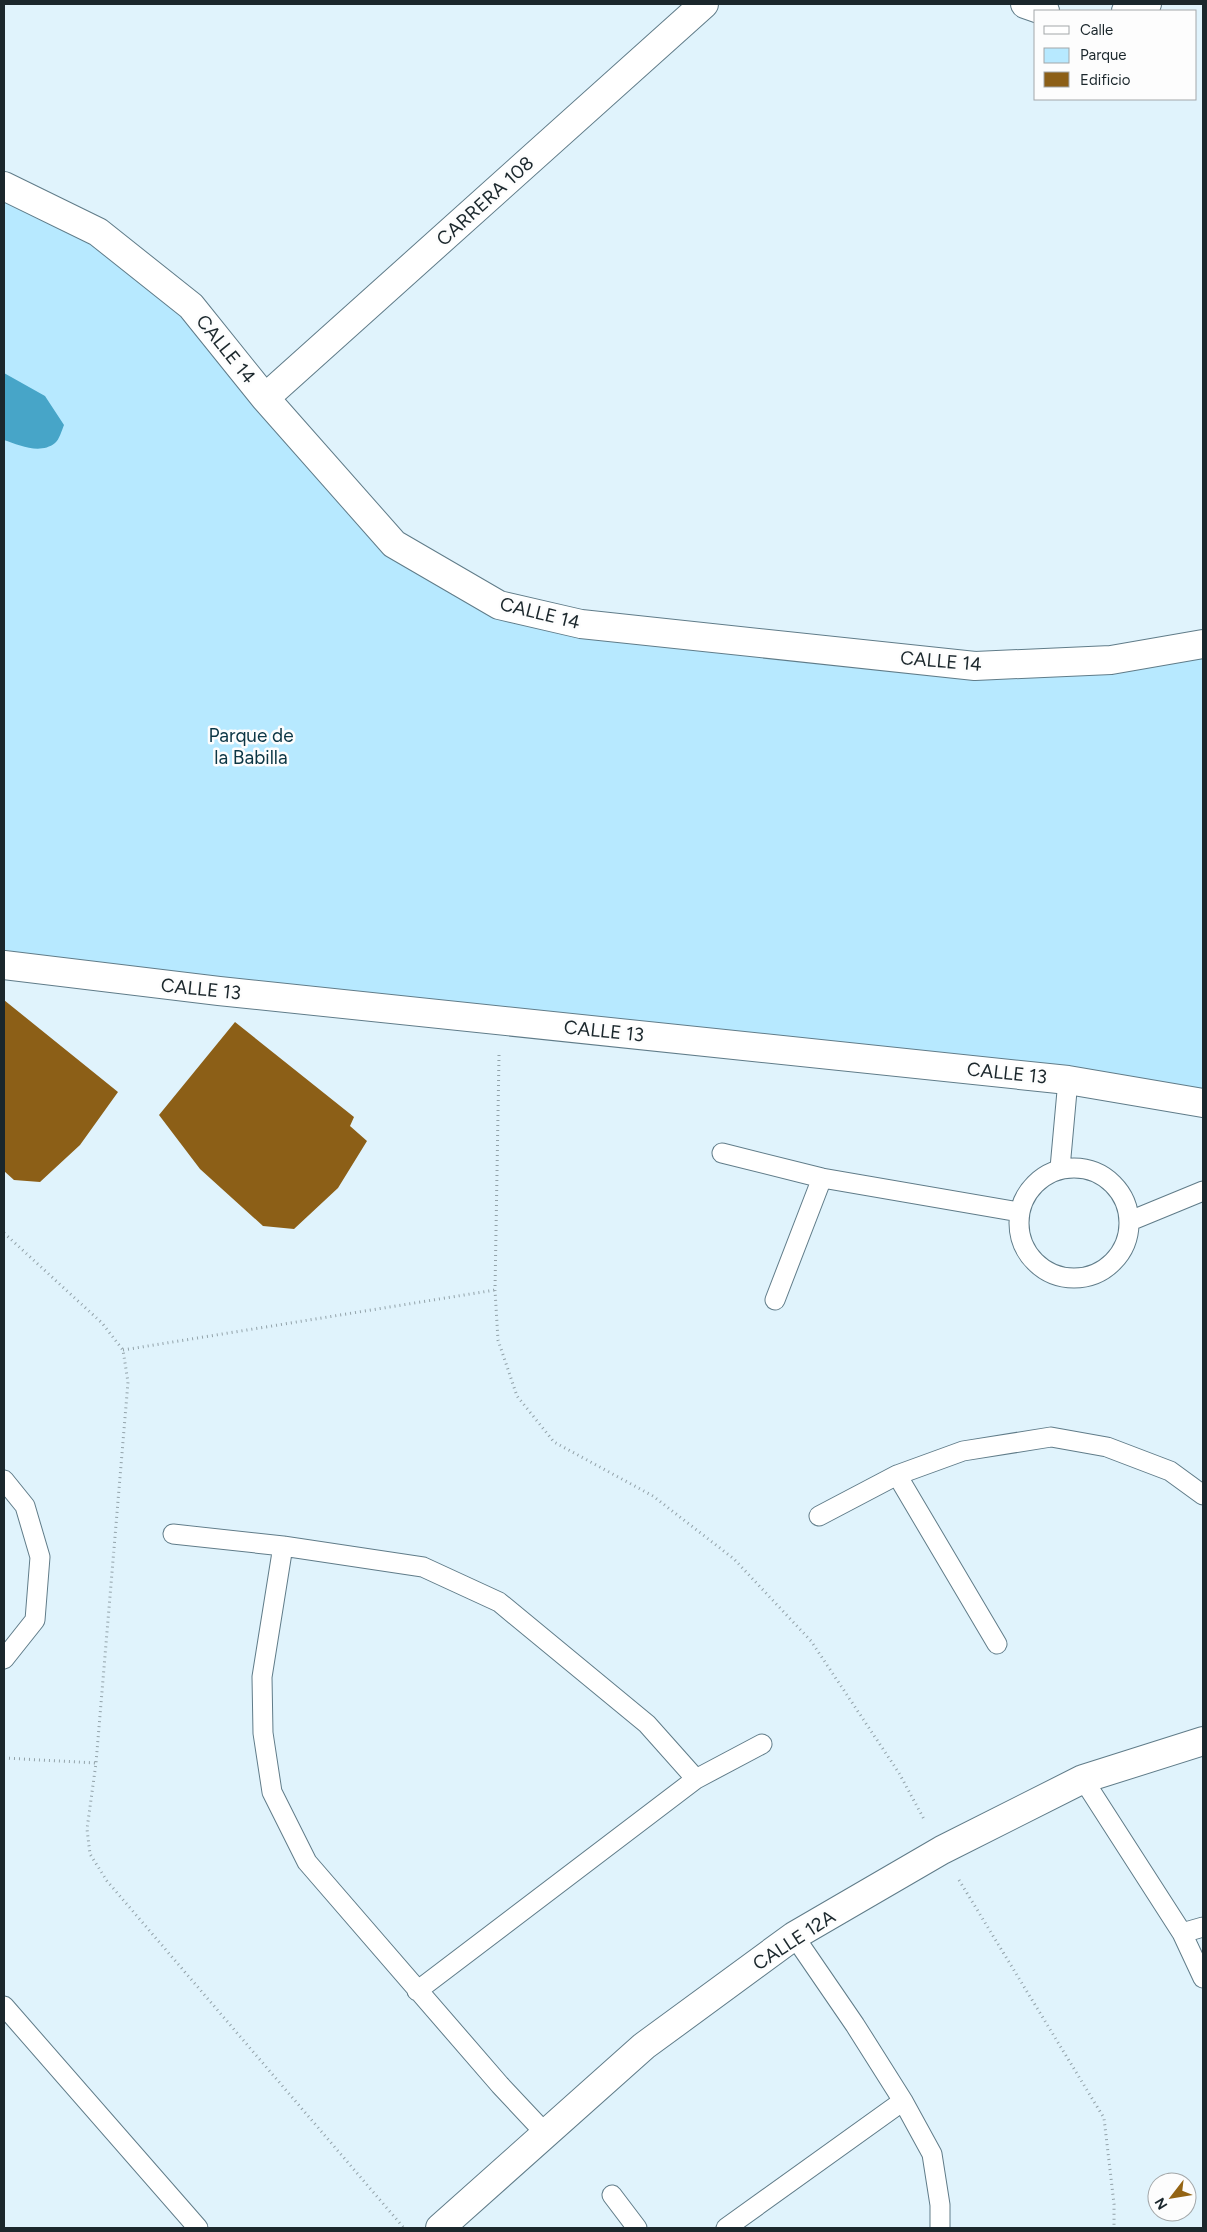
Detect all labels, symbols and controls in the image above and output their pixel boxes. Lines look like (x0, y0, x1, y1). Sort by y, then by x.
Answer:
legend (1034, 10, 1197, 100)
text: Calle (1080, 21, 1113, 39)
text: Parque (1080, 46, 1127, 64)
text: Edificio (1080, 71, 1131, 89)
street label: CARRERA 108 (432, 151, 538, 251)
street label: CALLE 14 (191, 310, 261, 388)
street label: CALLE 14 (497, 592, 583, 634)
street label: CALLE 14 (899, 646, 983, 676)
park label: Parque de la Babilla (208, 724, 294, 769)
street label: CALLE 13 (160, 973, 242, 1005)
street label: CALLE 13 (563, 1015, 645, 1047)
street label: CALLE 13 (966, 1057, 1048, 1089)
street label: CALLE 12A (748, 1905, 840, 1975)
north arrow (1147, 2172, 1197, 2222)
text: N (1151, 2194, 1171, 2212)

